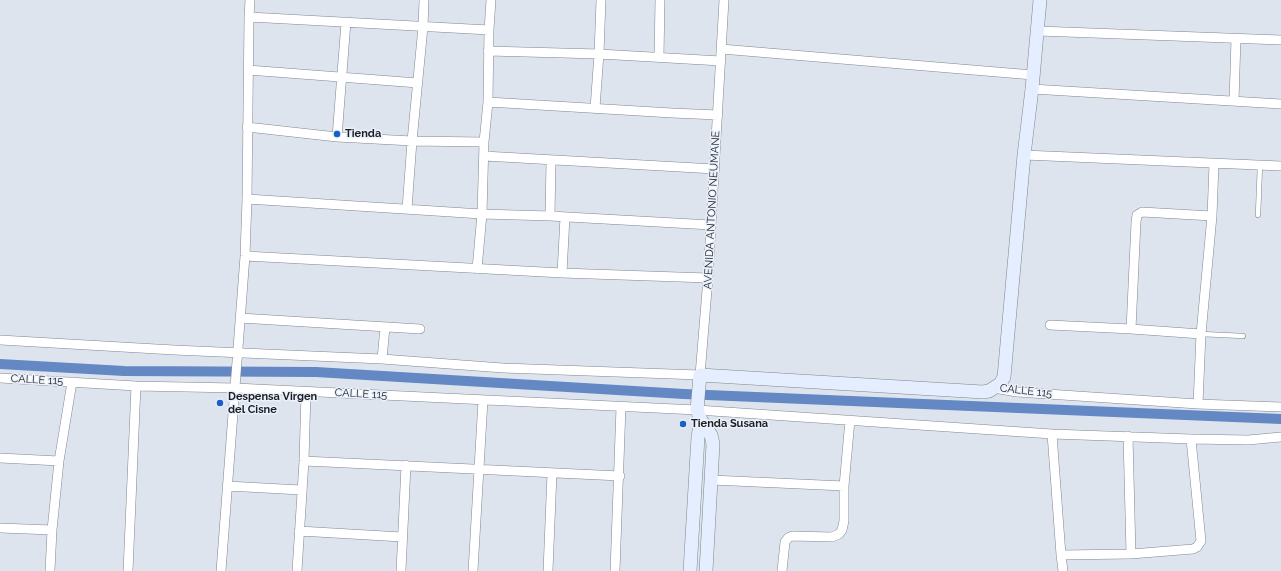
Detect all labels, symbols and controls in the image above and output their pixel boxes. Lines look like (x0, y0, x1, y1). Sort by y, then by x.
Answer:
place label: Tienda (345, 127, 381, 141)
marker: Tienda (332, 129, 342, 139)
street label: AVENIDA ANTONIO NEUMANE (701, 130, 723, 290)
street label: CALLE 115 (10, 372, 64, 388)
street label: CALLE 115 (999, 382, 1053, 400)
street label: CALLE 115 (334, 386, 388, 402)
place label: Despensa Virgen del Cisne (228, 390, 317, 416)
marker: Despensa Virgen del Cisne (215, 398, 225, 408)
place label: Tienda Susana (691, 417, 768, 431)
marker: Tienda Susana (678, 419, 688, 429)

